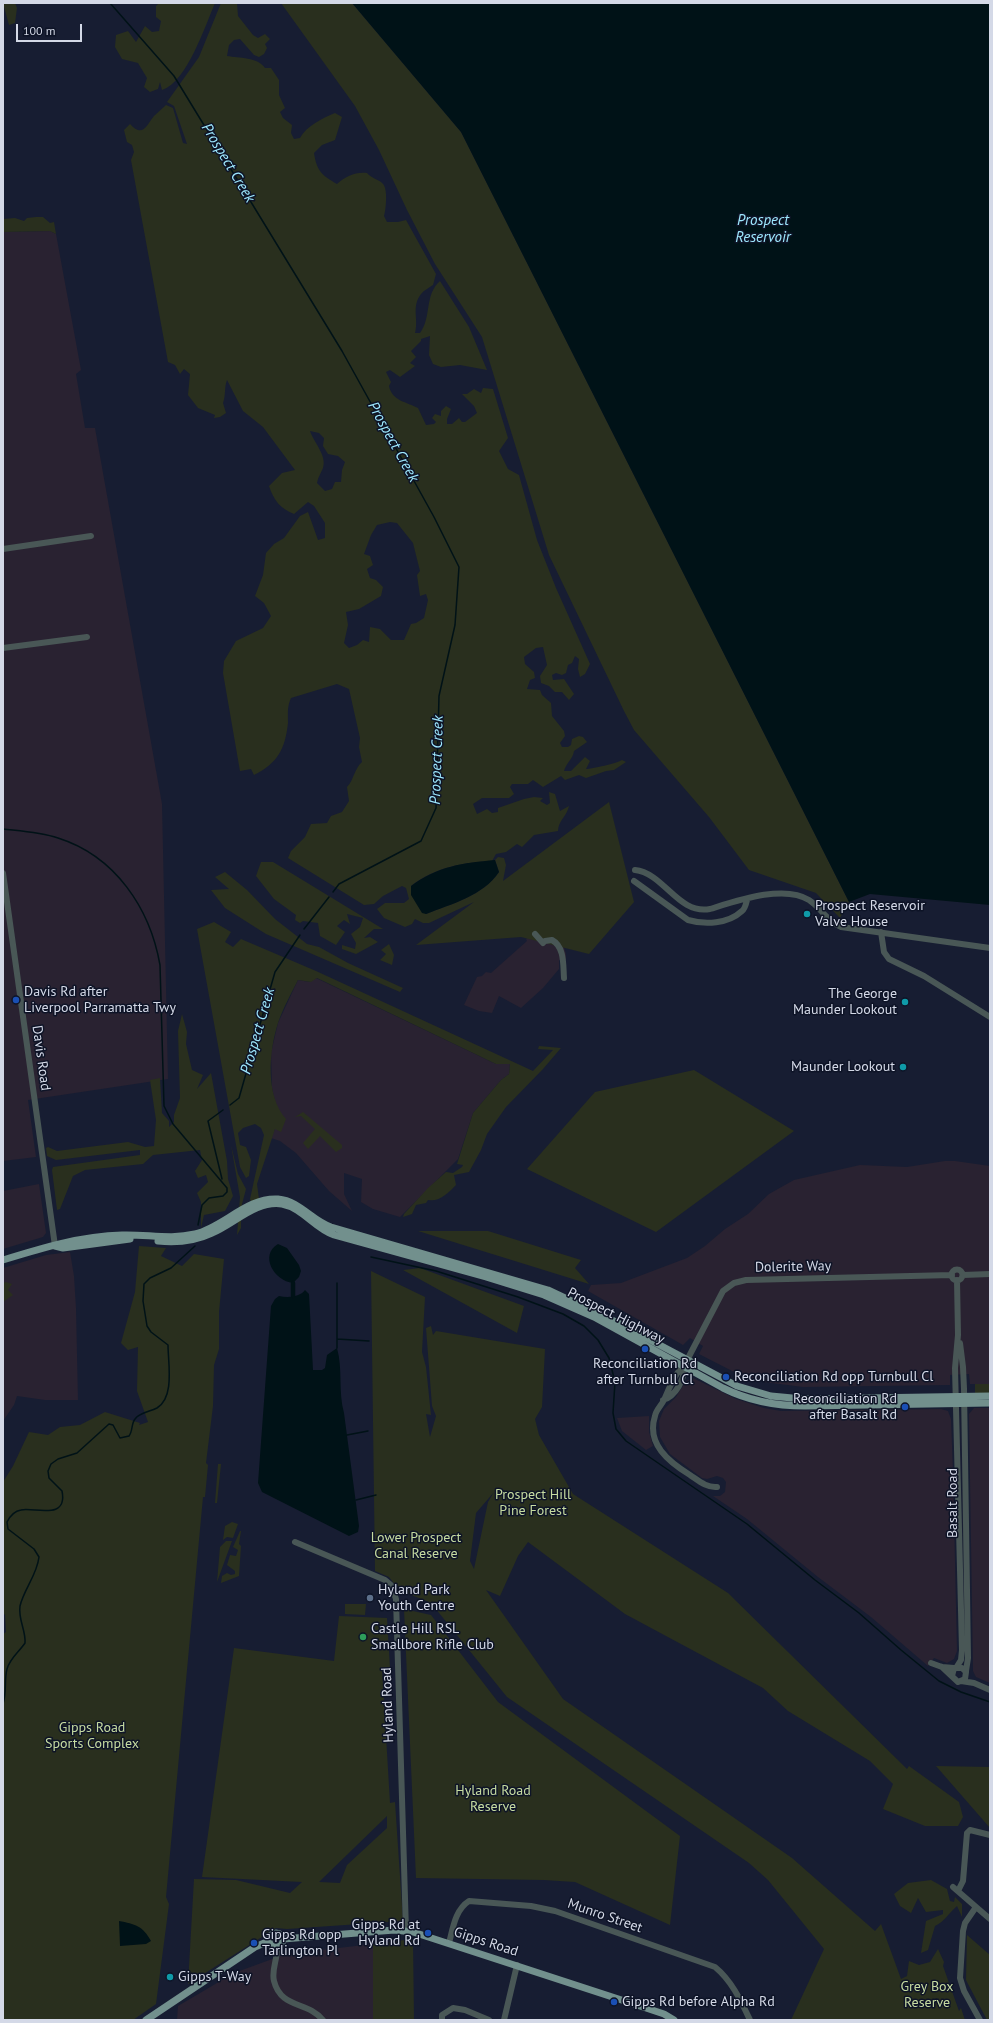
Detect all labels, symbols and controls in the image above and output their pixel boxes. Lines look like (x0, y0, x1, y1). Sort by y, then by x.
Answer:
scale bar (18, 16, 84, 42)
text: 100 m (23, 23, 56, 38)
water label: Prospect Creek (197, 120, 259, 206)
water label: Prospect Reservoir (735, 212, 791, 247)
water label: Prospect Creek (364, 399, 422, 485)
water label: Prospect Creek (426, 715, 448, 805)
place label: Prospect Reservoir Valve House (815, 898, 925, 930)
marker: Prospect Reservoir Valve House (802, 909, 812, 919)
place label: Davis Rd after Liverpool Parramatta Twy (24, 984, 176, 1016)
water label: Prospect Creek (237, 986, 279, 1076)
place label: The George Maunder Lookout (793, 986, 897, 1018)
marker: Davis Rd after Liverpool Parramatta Twy (11, 995, 21, 1005)
marker: The George Maunder Lookout (900, 997, 910, 1007)
street label: Davis Road (28, 1024, 54, 1092)
place label: Maunder Lookout (791, 1059, 895, 1075)
marker: Maunder Lookout (898, 1062, 908, 1072)
street label: Dolerite Way (755, 1258, 831, 1276)
street label: Prospect Highway (565, 1284, 667, 1348)
marker: Reconciliation Rd after Turnbull Cl (640, 1344, 650, 1354)
place label: Reconciliation Rd after Turnbull Cl (593, 1356, 697, 1388)
place label: Reconciliation Rd opp Turnbull Cl (734, 1369, 933, 1385)
marker: Reconciliation Rd opp Turnbull Cl (721, 1372, 731, 1382)
place label: Reconciliation Rd after Basalt Rd (793, 1391, 897, 1424)
marker: Reconciliation Rd after Basalt Rd (900, 1402, 910, 1412)
street label: Basalt Road (945, 1468, 961, 1538)
park label: Prospect Hill Pine Forest (495, 1487, 571, 1520)
park label: Lower Prospect Canal Reserve (371, 1530, 461, 1562)
place label: Hyland Park Youth Centre (378, 1582, 455, 1614)
marker: Hyland Park Youth Centre (365, 1593, 375, 1603)
place label: Castle Hill RSL Smallbore Rifle Club (371, 1621, 494, 1654)
marker: Castle Hill RSL Smallbore Rifle Club (358, 1632, 368, 1642)
street label: Hyland Road (378, 1667, 398, 1743)
park label: Gipps Road Sports Complex (45, 1720, 139, 1752)
park label: Hyland Road Reserve (455, 1783, 531, 1816)
street label: Munro Street (565, 1895, 645, 1937)
place label: Gipps Rd at Hyland Rd (352, 1917, 420, 1950)
street label: Gipps Road (452, 1924, 520, 1960)
place label: Gipps Rd opp Tarlington Pl (262, 1927, 341, 1960)
marker: Gipps Rd at Hyland Rd (423, 1928, 433, 1938)
marker: Gipps Rd opp Tarlington Pl (249, 1938, 259, 1948)
place label: Gipps T-Way (178, 1969, 251, 1985)
marker: Gipps T-Way (165, 1972, 175, 1982)
park label: Grey Box Reserve (901, 1979, 953, 2012)
place label: Gipps Rd before Alpha Rd (622, 1994, 775, 2010)
marker: Gipps Rd before Alpha Rd (609, 1997, 619, 2007)

